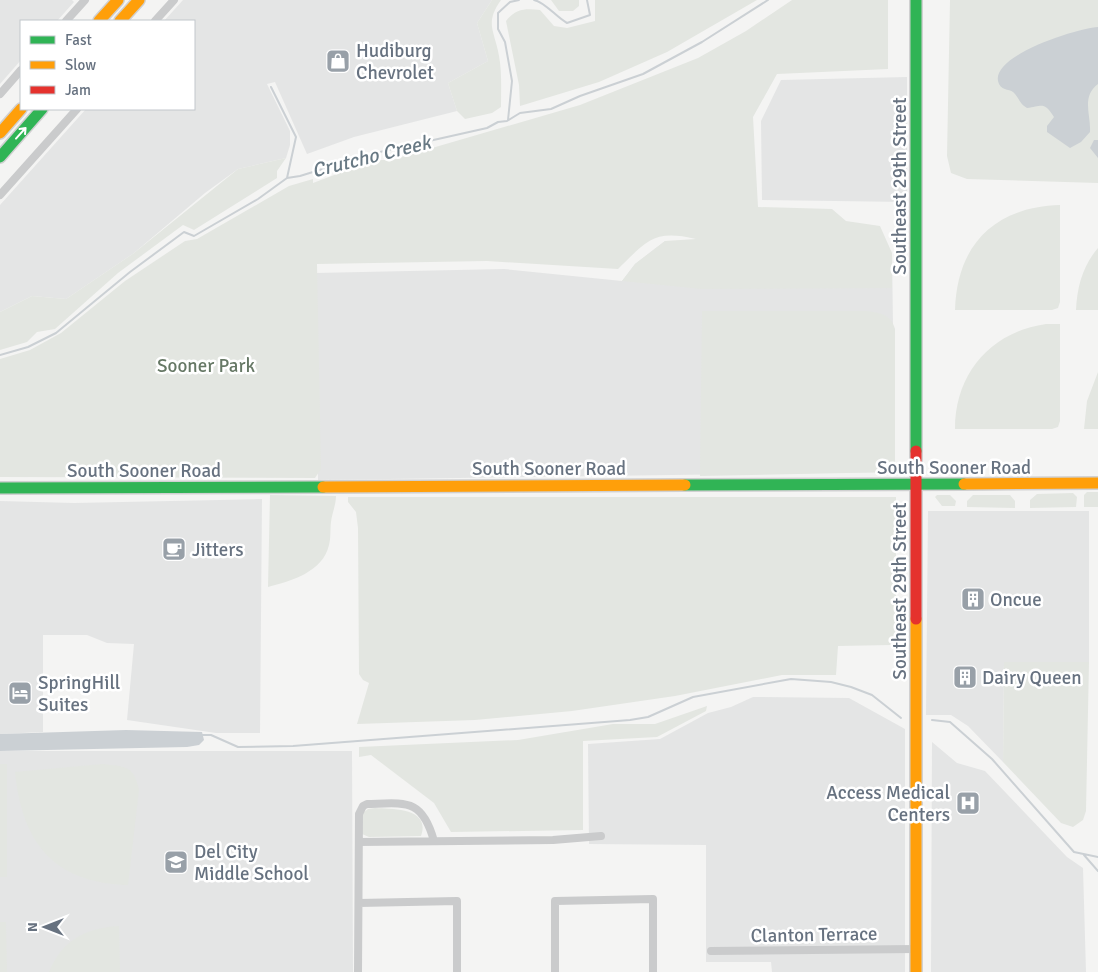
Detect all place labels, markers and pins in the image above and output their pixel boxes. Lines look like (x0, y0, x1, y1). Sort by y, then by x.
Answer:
place label: Hudiburg Chevrolet (356, 39, 434, 85)
shop icon: Hudiburg Chevrolet (325, 48, 351, 74)
cafe icon: Jitters (161, 536, 187, 562)
place label: Jitters (192, 538, 244, 562)
building icon: Oncue (960, 586, 986, 612)
place label: Oncue (990, 588, 1042, 612)
building icon: Dairy Queen (952, 664, 978, 690)
place label: Dairy Queen (982, 666, 1082, 690)
place label: SpringHill Suites (38, 671, 120, 717)
hotel icon: SpringHill Suites (7, 680, 33, 706)
place label: Access Medical Centers (826, 781, 950, 827)
hospital icon: Access Medical Centers (955, 790, 981, 816)
place label: Del City Middle School (194, 840, 309, 886)
school or university icon: Del City Middle School (163, 849, 189, 875)

